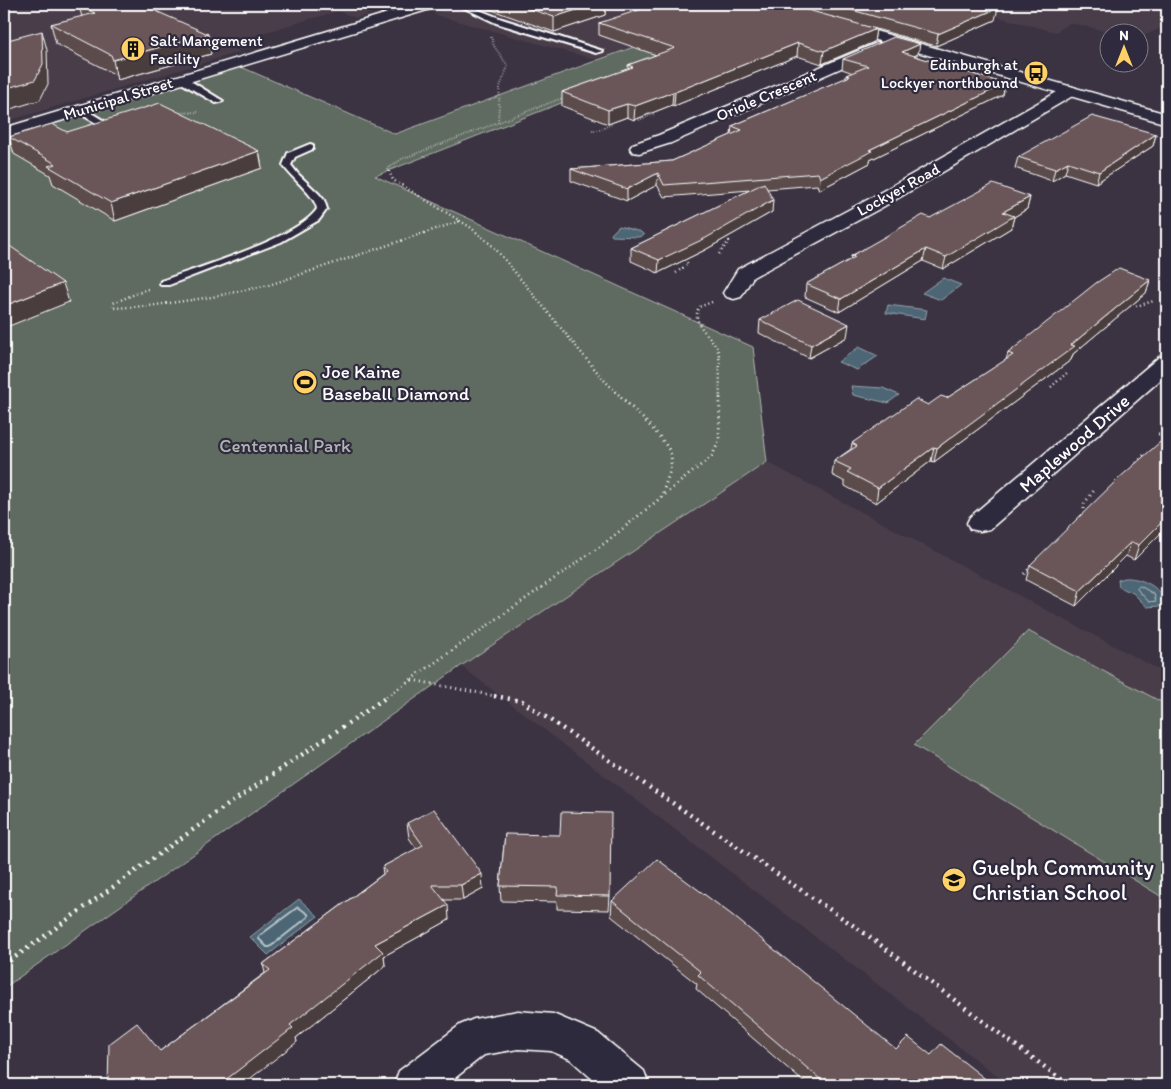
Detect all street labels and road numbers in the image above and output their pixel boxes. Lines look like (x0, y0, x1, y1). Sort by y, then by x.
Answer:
street label: Oriole Crescent (713, 66, 819, 125)
street label: Municipal Street (61, 73, 175, 124)
street label: Lockyer Road (854, 159, 943, 220)
street label: Maplewood Drive (1014, 389, 1134, 498)

